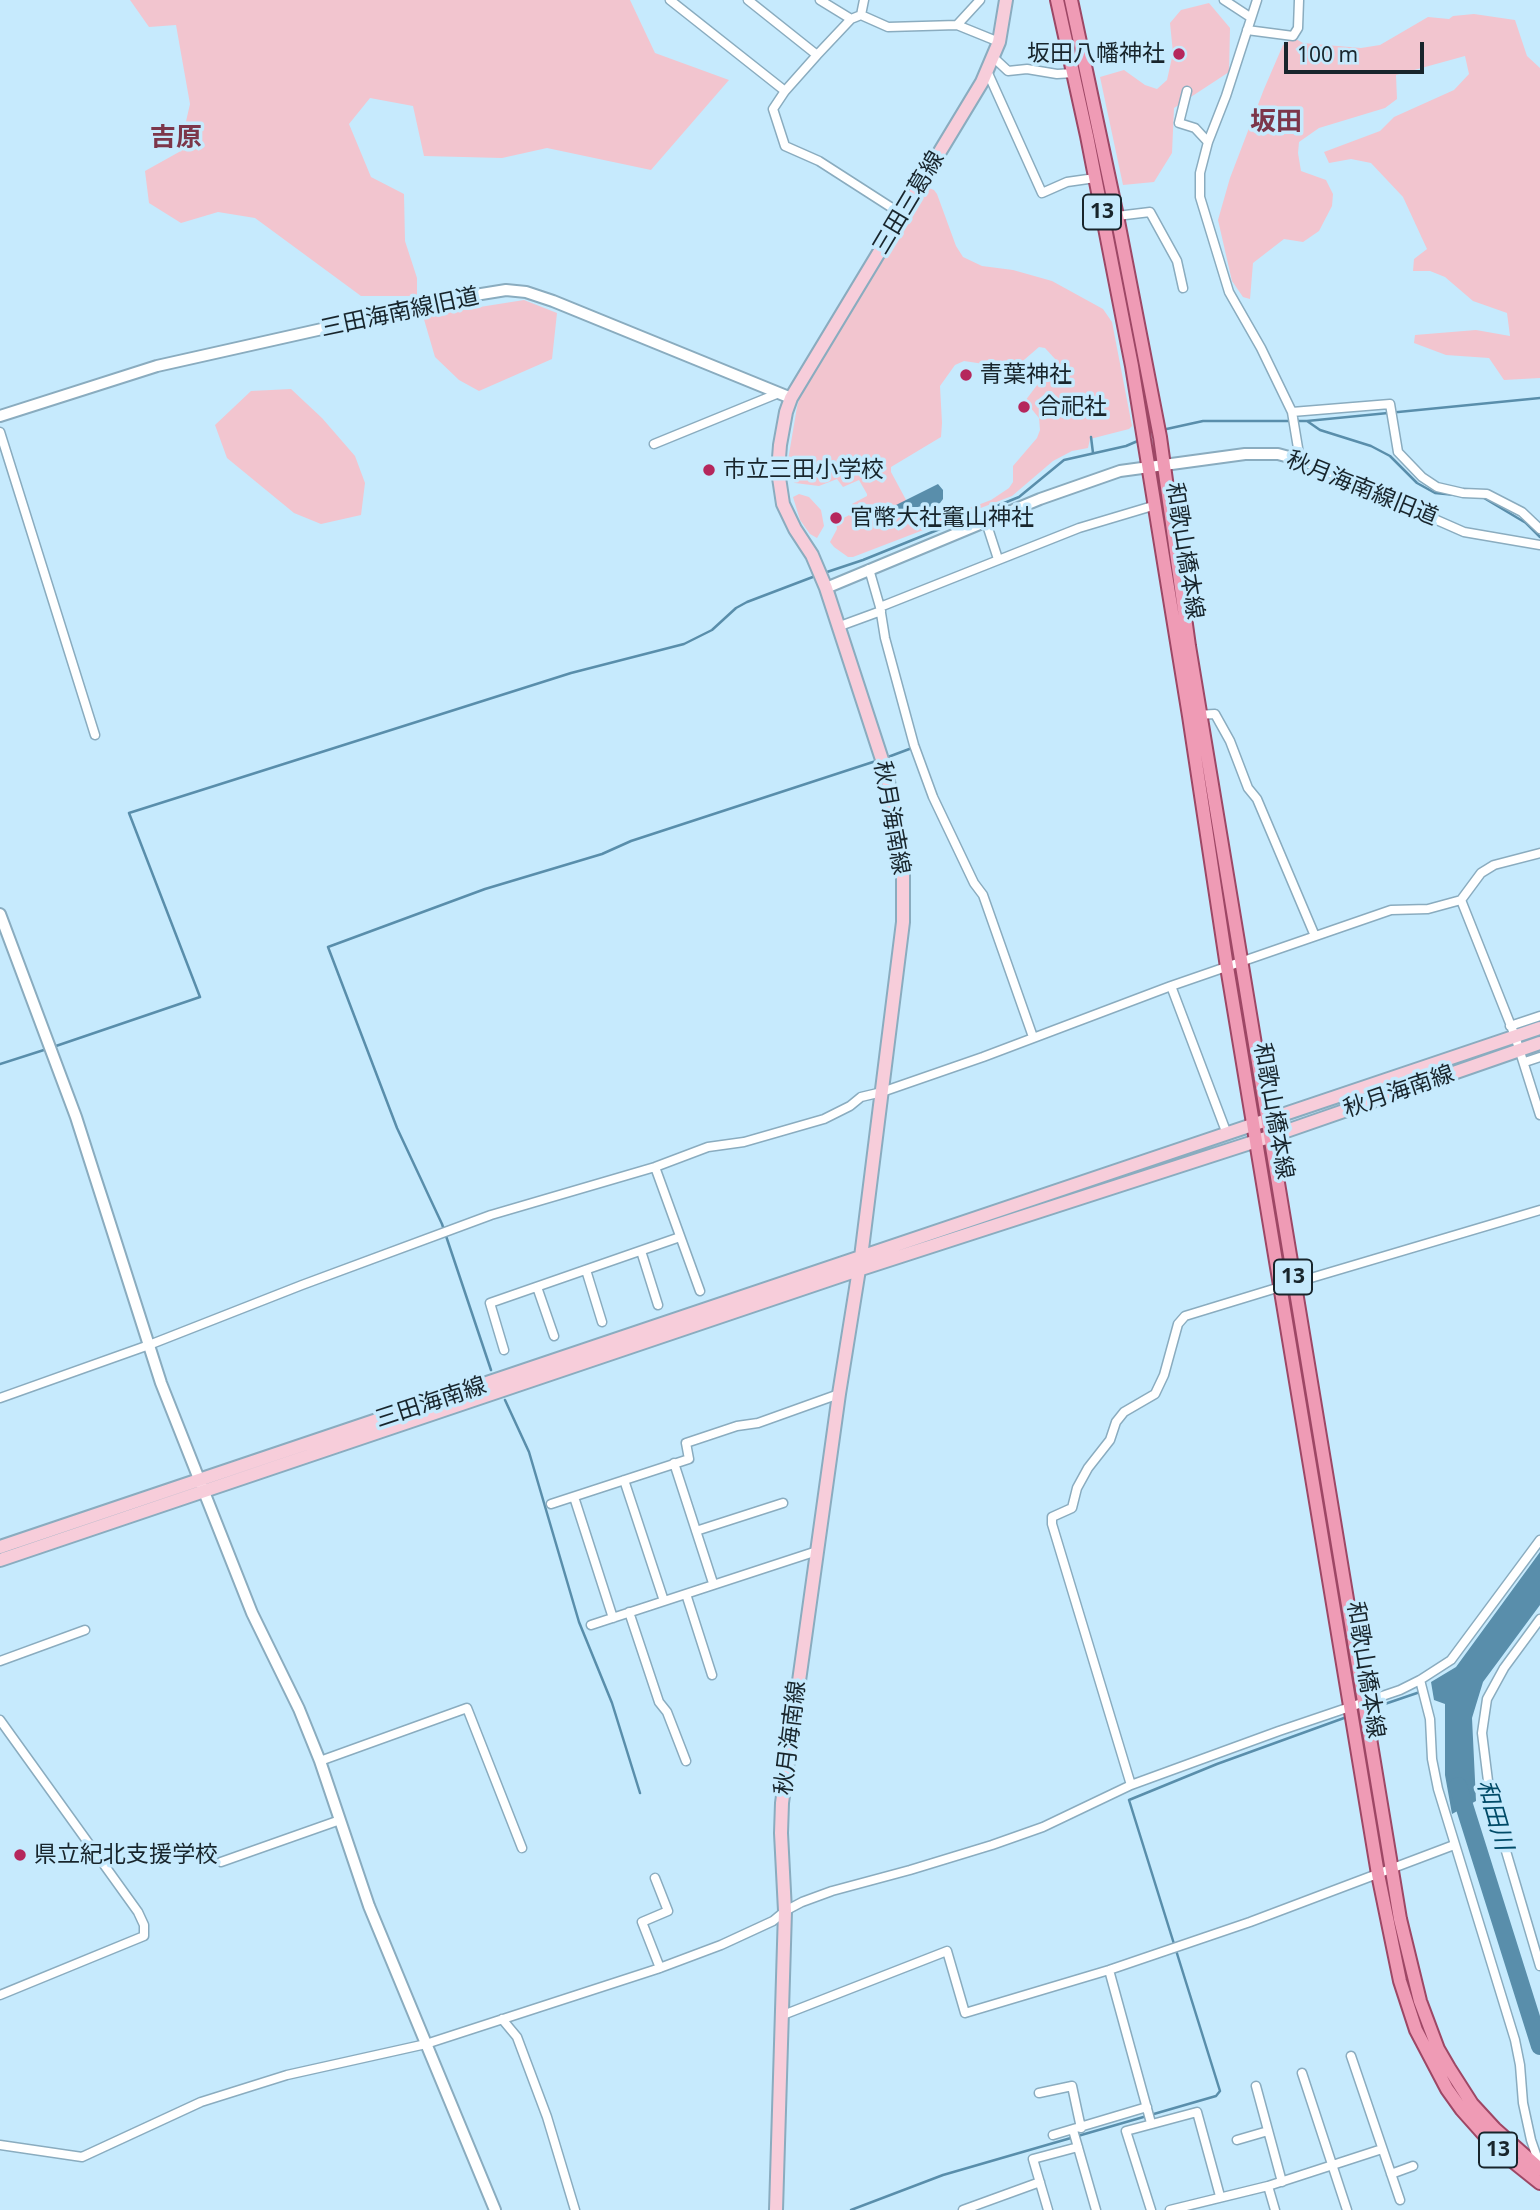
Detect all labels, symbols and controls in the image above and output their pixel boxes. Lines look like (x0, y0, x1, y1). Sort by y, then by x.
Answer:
scale bar (1288, 28, 1428, 72)
place label: 坂田八幡神社 (1027, 40, 1165, 68)
text: 100 m (1297, 40, 1358, 68)
marker: 坂田八幡神社 (1171, 46, 1187, 62)
district label: 坂田 (1250, 107, 1302, 139)
district label: 吉原 (150, 123, 202, 155)
street label: 三田三葛線 (868, 147, 950, 259)
road number: 13 (1083, 194, 1121, 230)
street label: 三田海南線旧道 (318, 283, 482, 343)
place label: 青葉神社 (980, 361, 1072, 389)
marker: 青葉神社 (958, 367, 974, 383)
place label: 合祀社 (1038, 393, 1107, 421)
marker: 合祀社 (1016, 399, 1032, 415)
street label: 秋月海南線旧道 (1282, 446, 1442, 532)
place label: 市立三田小学校 (723, 456, 884, 484)
marker: 市立三田小学校 (701, 462, 717, 478)
street label: 和歌山橋本線 (1160, 481, 1208, 621)
place label: 官幣大社竃山神社 (850, 504, 1034, 532)
marker: 官幣大社竃山神社 (828, 510, 844, 526)
street label: 秋月海南線 (867, 759, 915, 877)
street label: 和歌山橋本線 (1247, 1041, 1299, 1181)
street label: 秋月海南線 (1340, 1060, 1458, 1124)
road number: 13 (1274, 1260, 1312, 1294)
street label: 三田海南線 (372, 1372, 490, 1434)
street label: 和歌山橋本線 (1341, 1600, 1389, 1740)
street label: 秋月海南線 (770, 1679, 812, 1797)
water label: 和田川 (1470, 1776, 1518, 1854)
place label: 県立紀北支援学校 (34, 1841, 218, 1869)
marker: 県立紀北支援学校 (12, 1847, 28, 1863)
road number: 13 (1479, 2132, 1517, 2168)

